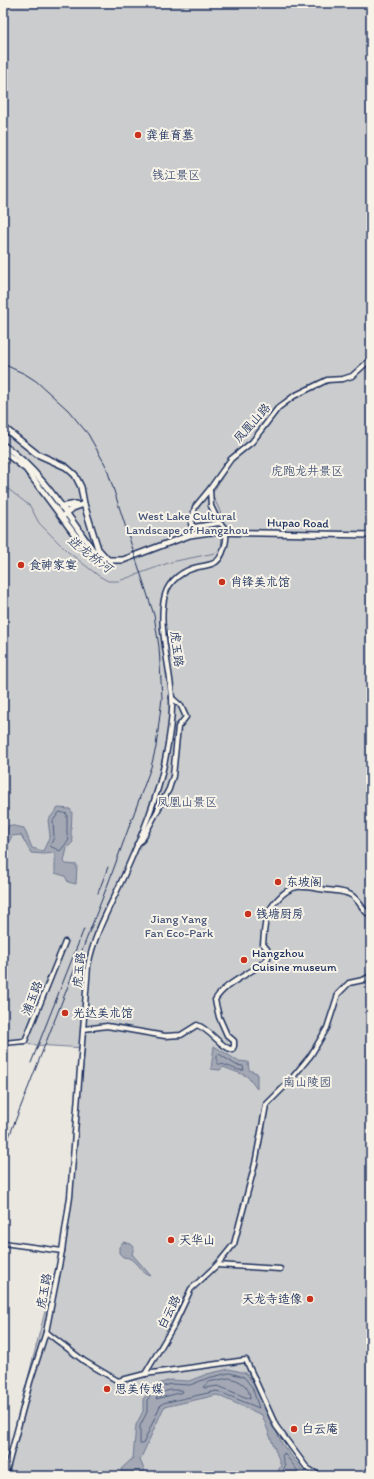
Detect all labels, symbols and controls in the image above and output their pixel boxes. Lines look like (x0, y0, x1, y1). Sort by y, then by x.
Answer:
place label: 龚隹育墓 (146, 128, 194, 142)
marker: 龚隹育墓 (133, 130, 143, 140)
park label: 钱江景区 (152, 168, 200, 182)
street label: 凤凰山路 (231, 400, 273, 446)
park label: 虎跑龙井景区 (271, 464, 343, 478)
park label: West Lake Cultural Landscape of Hangzhou (126, 509, 248, 537)
street label: Hupao Road (267, 515, 330, 531)
water label: 进龙桥河 (65, 532, 117, 577)
place label: 食神家宴 (29, 558, 77, 572)
marker: 食神家宴 (16, 560, 26, 570)
place label: 肖锋美术馆 (230, 575, 290, 589)
marker: 肖锋美术馆 (217, 577, 227, 587)
street label: 虎玉路 (168, 630, 186, 668)
park label: 凤凰山景区 (157, 795, 217, 809)
place label: 东坡阁 (286, 875, 322, 889)
marker: 东坡阁 (273, 877, 283, 887)
place label: 钱塘厨房 (256, 907, 304, 921)
marker: 钱塘厨房 (243, 909, 253, 919)
park label: Jiang Yang Fan Eco-Park (145, 912, 214, 940)
place label: Hangzhou Cuisine museum (252, 946, 337, 974)
street label: 虎玉路 (70, 951, 88, 989)
marker: Hangzhou Cuisine museum (239, 955, 249, 965)
street label: 浦玉路 (19, 979, 45, 1017)
place label: 光达美术馆 (73, 1006, 133, 1020)
marker: 光达美术馆 (60, 1008, 70, 1018)
park label: 南山陵园 (283, 1075, 331, 1089)
place label: 天华山 (179, 1233, 215, 1247)
marker: 天华山 (166, 1235, 176, 1245)
street label: 虎玉路 (34, 1272, 54, 1310)
place label: 天龙寺造像 (242, 1292, 302, 1306)
street label: 白云路 (155, 1293, 183, 1331)
marker: 天龙寺造像 (305, 1294, 315, 1304)
place label: 思美传媒 (115, 1382, 163, 1396)
marker: 思美传媒 (102, 1384, 112, 1394)
place label: 白云庵 (302, 1422, 338, 1436)
marker: 白云庵 (289, 1424, 299, 1434)

